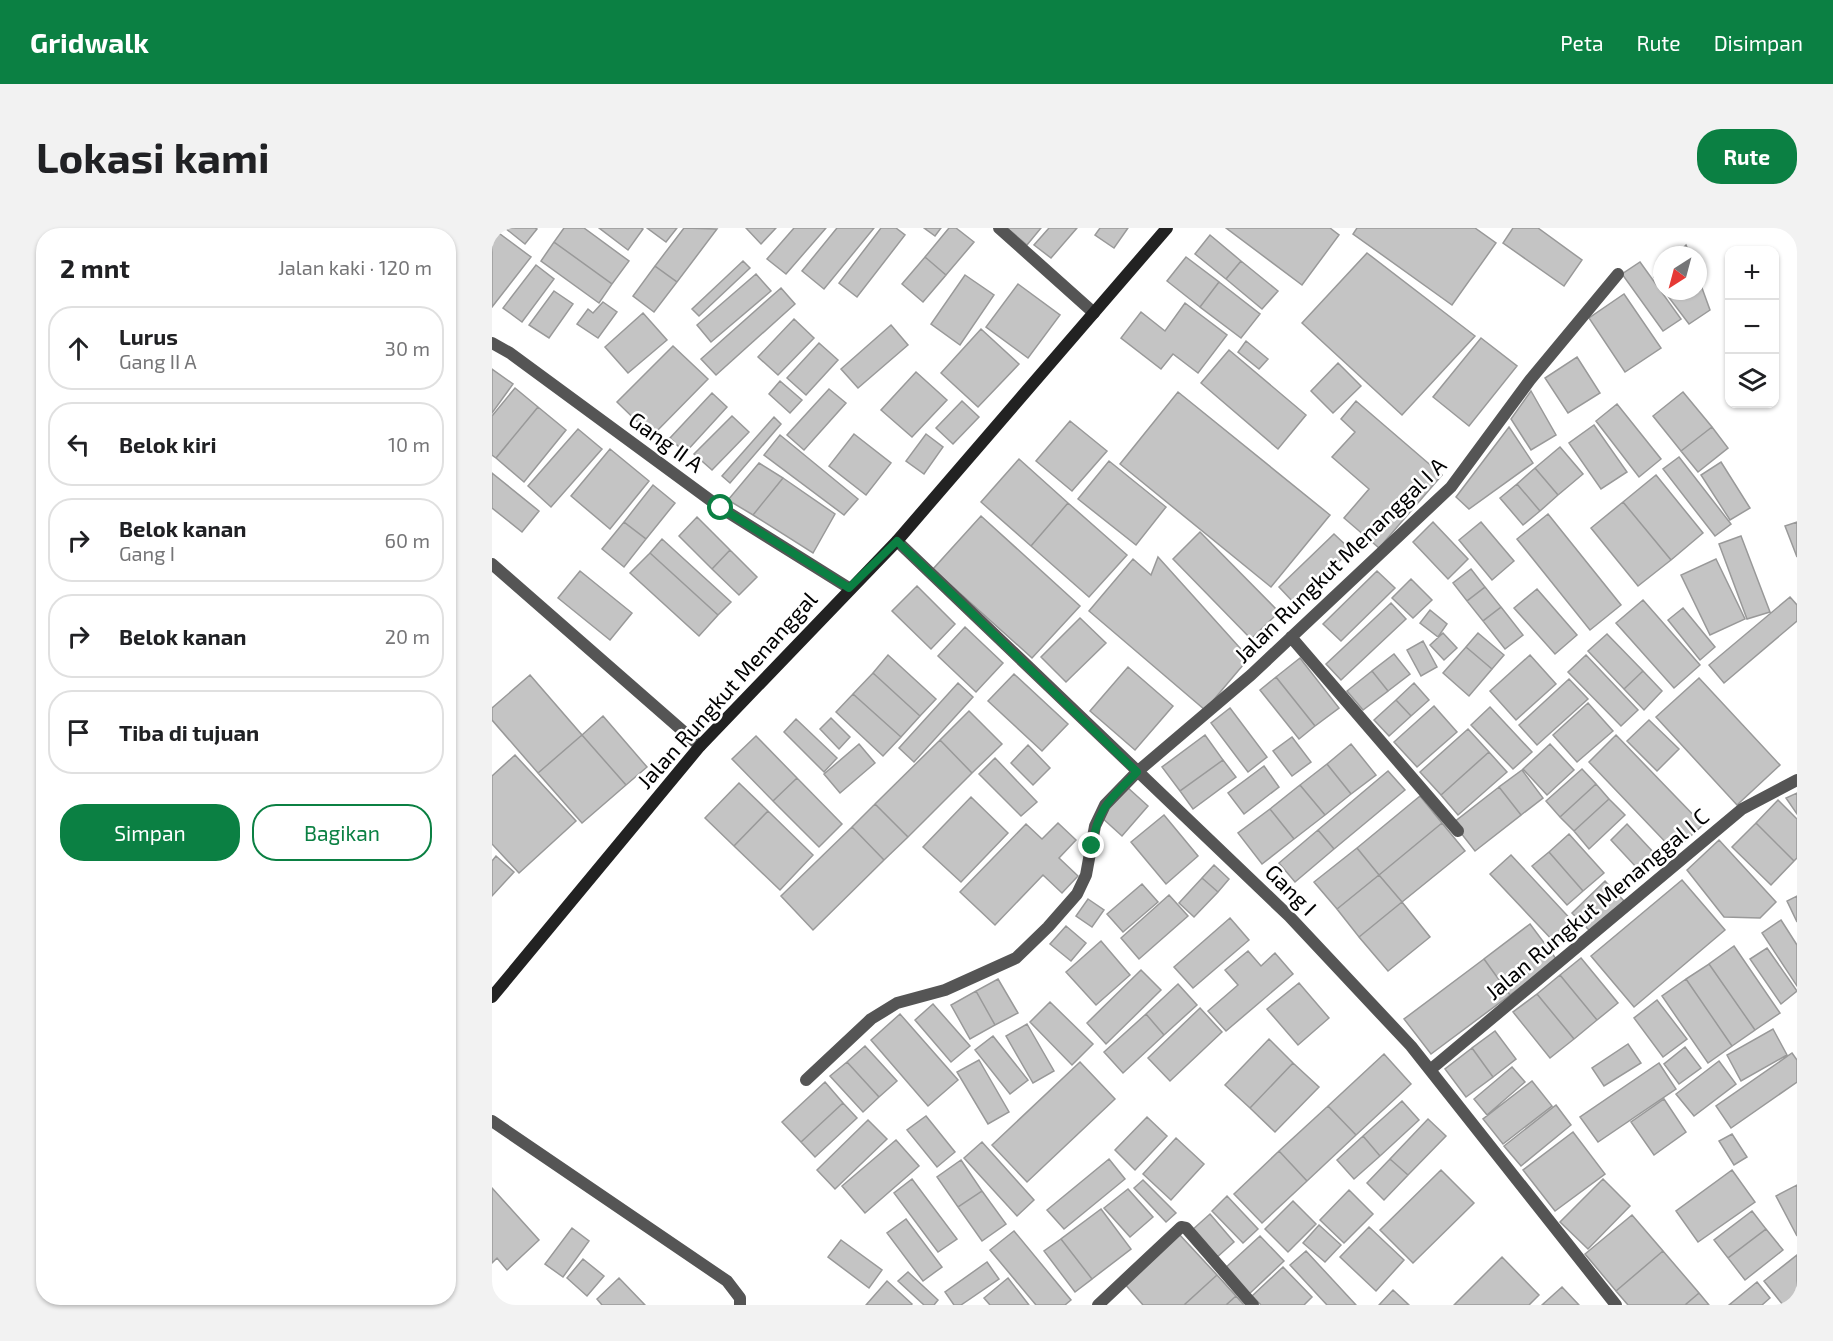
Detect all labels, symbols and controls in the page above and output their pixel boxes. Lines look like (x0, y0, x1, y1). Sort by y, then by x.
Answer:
text: Gridwalk (30, 25, 149, 59)
text: Peta (1560, 30, 1603, 55)
text: Rute (1636, 30, 1681, 55)
text: Disimpan (1714, 30, 1803, 55)
button: Rute (1697, 129, 1797, 184)
text: Lokasi kami (36, 131, 270, 181)
north arrow (1653, 246, 1707, 300)
map controls (1725, 246, 1779, 408)
button: + (1725, 246, 1779, 300)
text: 2 mnt (60, 252, 130, 283)
text: Jalan kaki · 120 m (278, 255, 432, 279)
button: − (1725, 300, 1779, 354)
text: Lurus (119, 323, 178, 349)
icon: ahead (62, 332, 95, 365)
text: 30 m (385, 336, 430, 360)
text: Gang II A (119, 349, 197, 373)
button: layers (1725, 354, 1779, 408)
street label: Gang II A (624, 406, 709, 477)
icon: left (62, 428, 95, 461)
text: Belok kiri (119, 431, 216, 457)
text: 10 m (388, 432, 430, 456)
street label: Jalan Rungkut Menanggal I A (1228, 451, 1451, 667)
route start (707, 494, 733, 520)
text: Belok kanan (119, 515, 246, 541)
icon: right (62, 524, 95, 557)
text: 60 m (385, 528, 430, 552)
text: Gang I (119, 541, 175, 565)
street label: Jalan Rungkut Menanggal (631, 585, 822, 793)
icon: right (62, 620, 95, 653)
text: Belok kanan (119, 623, 246, 649)
text: 20 m (385, 624, 430, 648)
icon: arrive (62, 716, 95, 749)
text: Tiba di tujuan (119, 719, 259, 745)
street label: Jalan Rungkut Menanggal I C (1479, 802, 1713, 1004)
button: Simpan (60, 804, 240, 861)
button: Bagikan (252, 804, 432, 861)
route end (1078, 832, 1104, 858)
street label: Gang I (1261, 858, 1323, 920)

